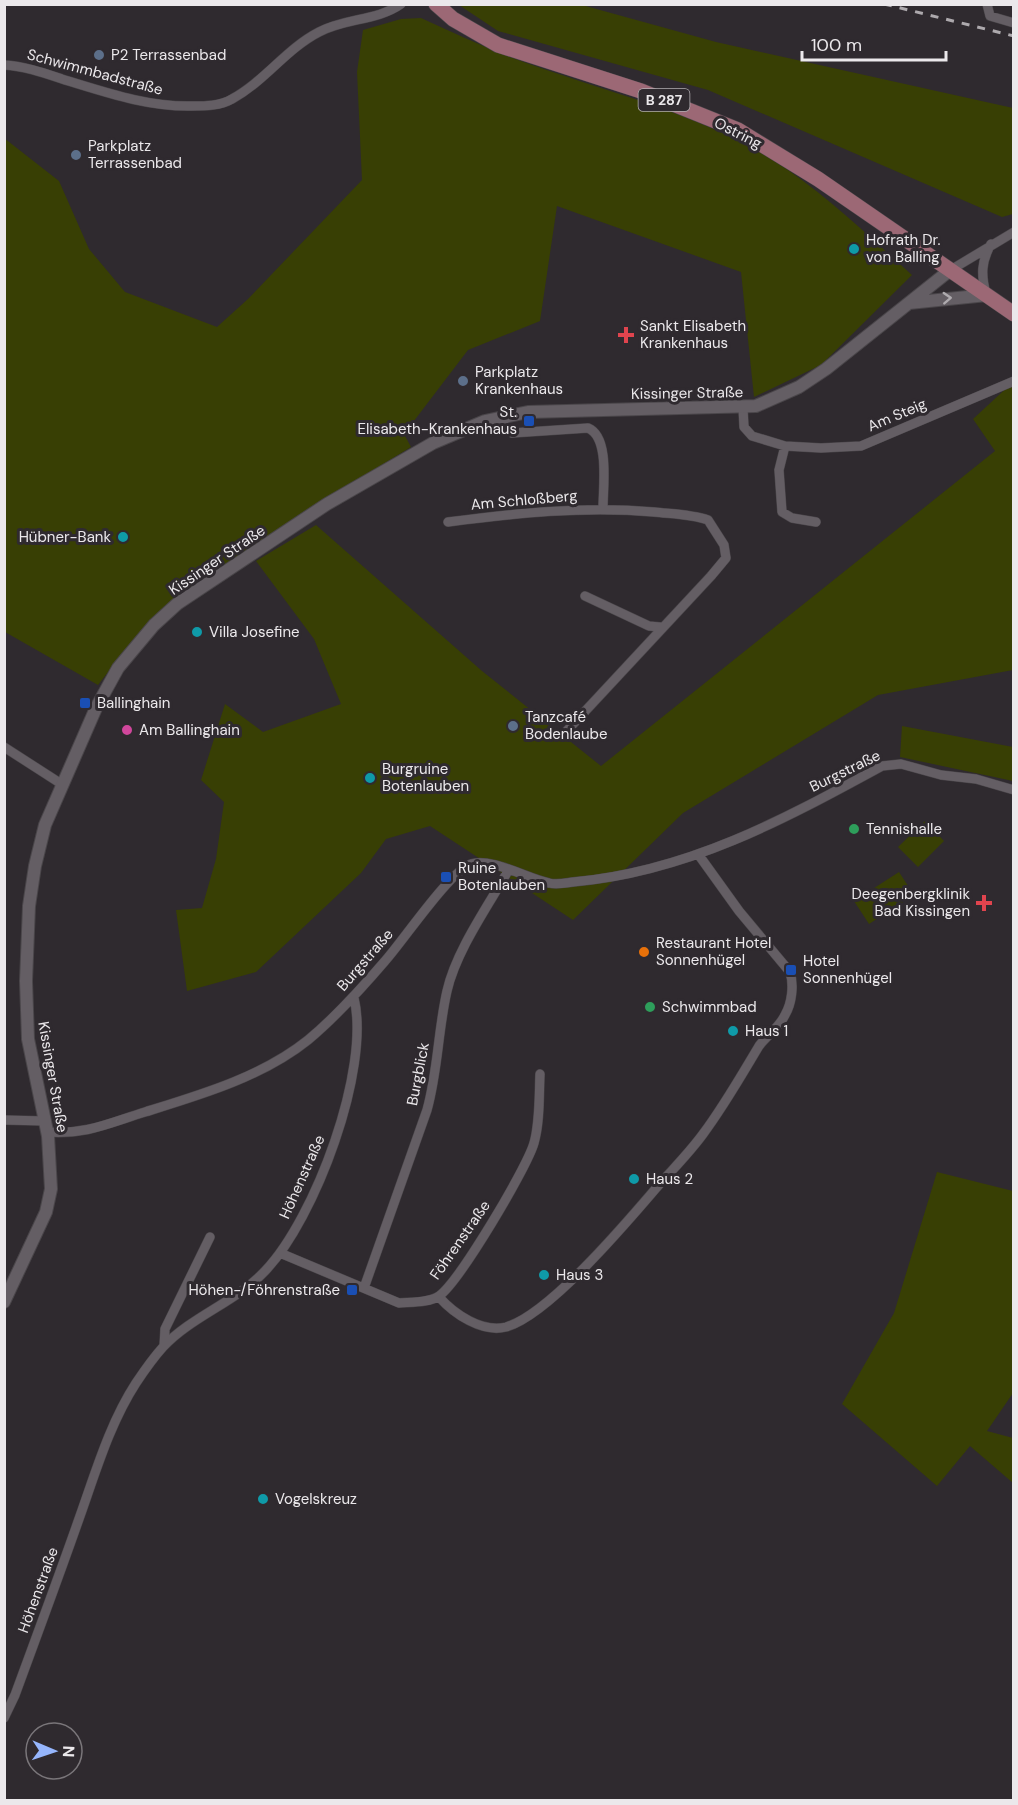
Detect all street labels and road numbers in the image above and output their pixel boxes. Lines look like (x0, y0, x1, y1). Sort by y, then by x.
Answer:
street label: Schwimmbadstraße (25, 44, 165, 100)
road number: B 287 (638, 89, 690, 111)
street label: Ostring (711, 113, 765, 153)
street label: Kissinger Straße (631, 382, 743, 404)
street label: Am Steig (864, 394, 930, 436)
street label: Am Schloßberg (470, 485, 578, 515)
street label: Kissinger Straße (165, 520, 269, 600)
street label: Burgstraße (806, 745, 884, 797)
street label: Burgstraße (332, 925, 398, 995)
street label: Kissinger Straße (33, 1020, 73, 1134)
street label: Burgblick (402, 1040, 434, 1107)
street label: Höhenstraße (275, 1132, 329, 1222)
street label: Föhrenstraße (425, 1196, 495, 1284)
street label: Höhenstraße (13, 1544, 63, 1636)

